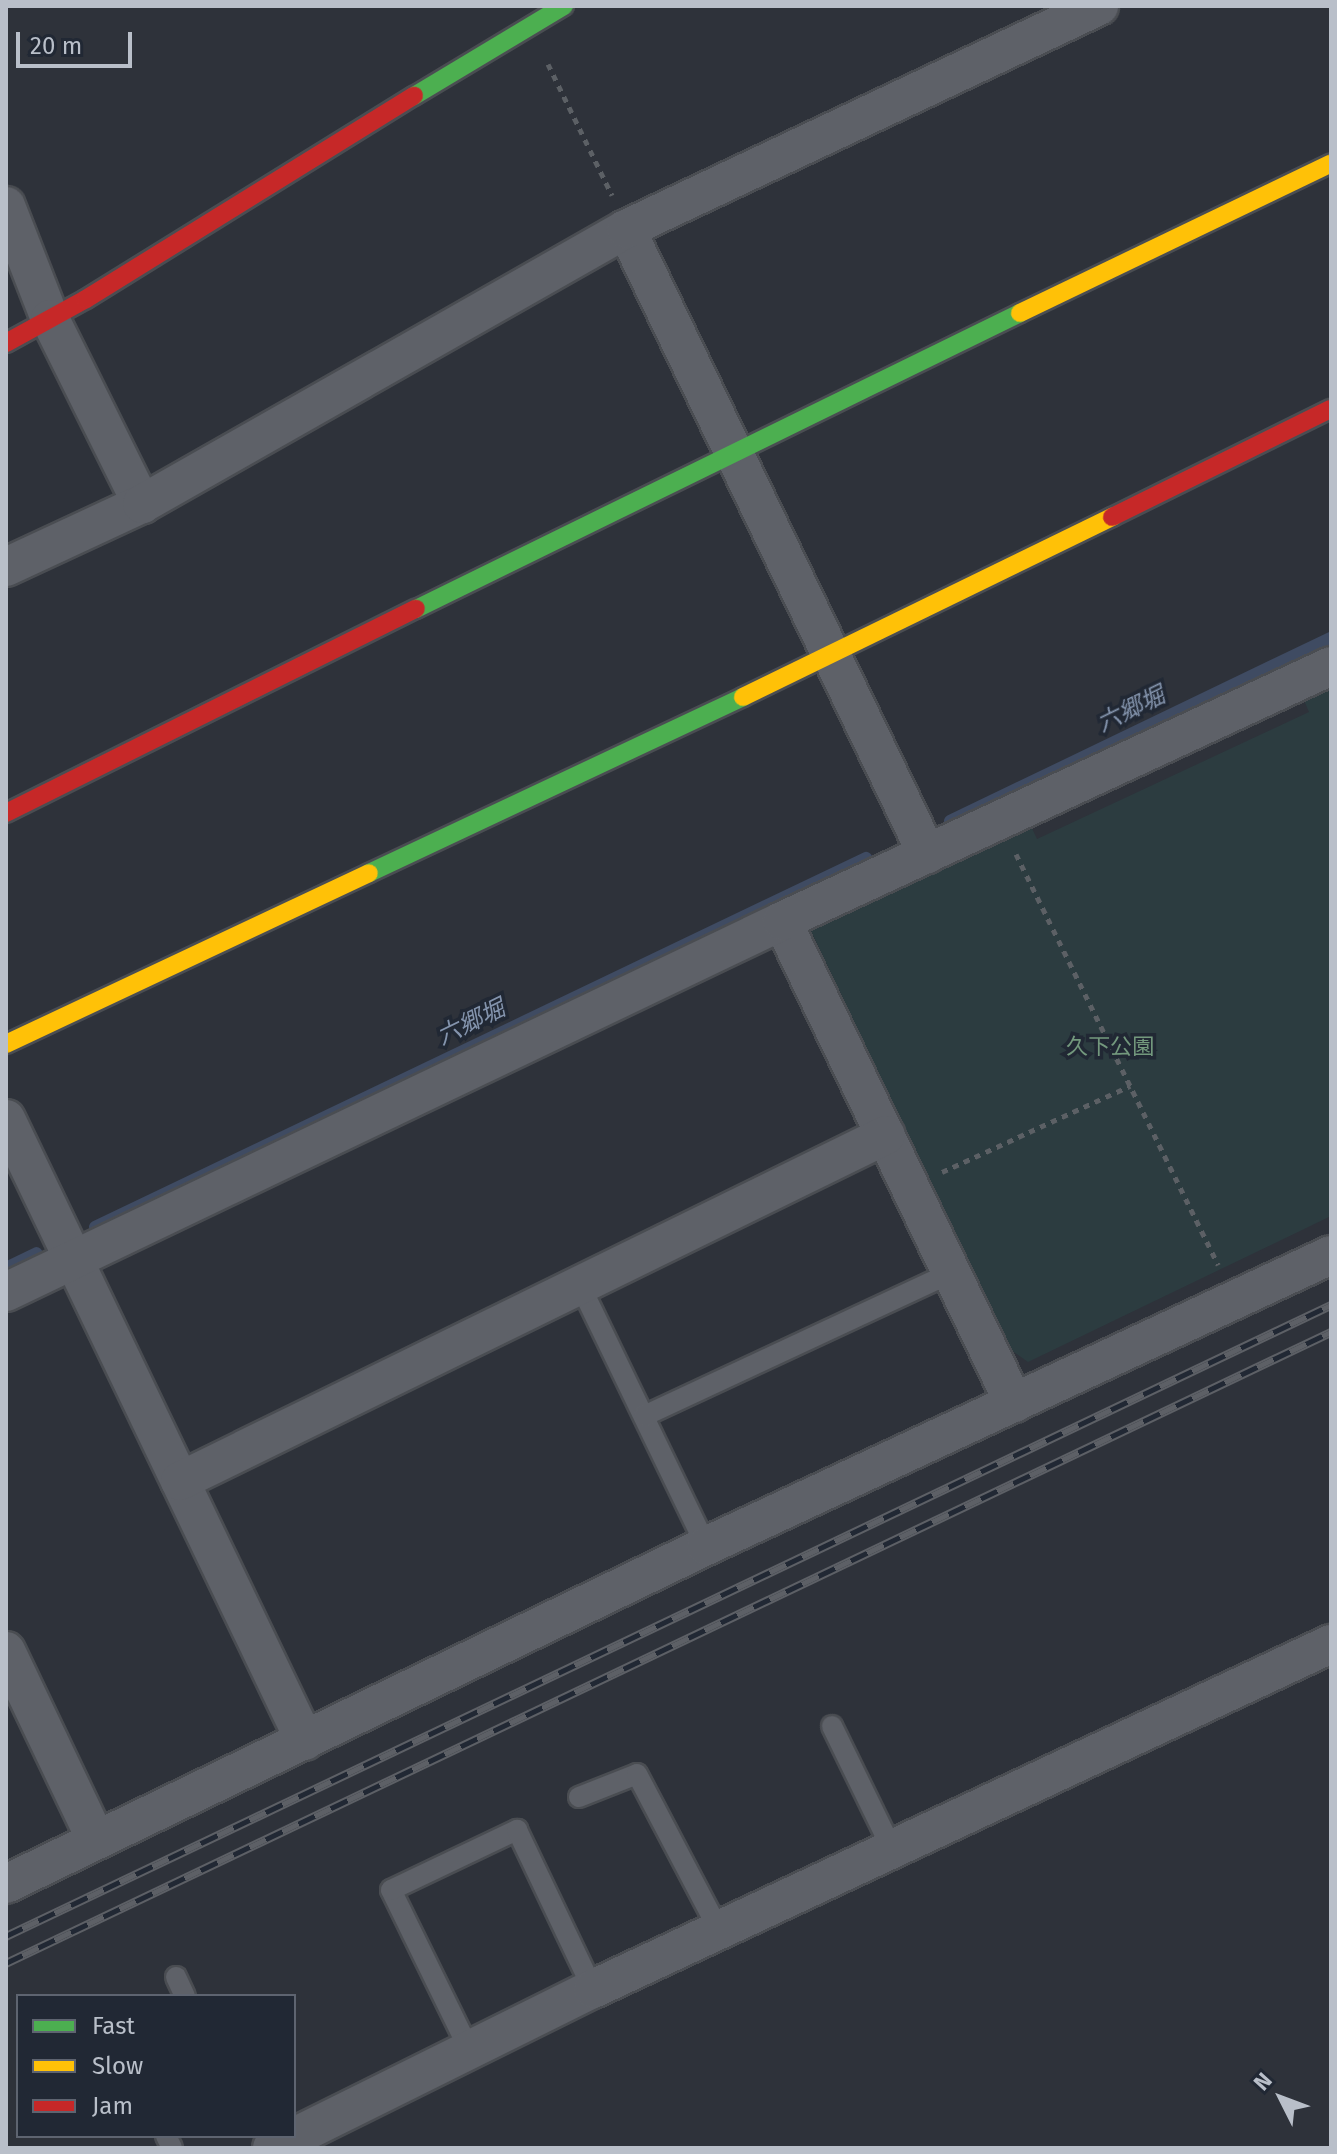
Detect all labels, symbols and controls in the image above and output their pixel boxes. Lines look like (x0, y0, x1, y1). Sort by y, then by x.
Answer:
scale bar (20, 16, 136, 66)
text: 20 m (30, 32, 82, 60)
water label: 六郷堀 (1092, 681, 1170, 739)
water label: 六郷堀 (432, 994, 510, 1052)
park label: 久下公園 (1066, 1034, 1154, 1060)
legend (16, 1994, 296, 2138)
text: Fast (92, 2012, 135, 2040)
text: Slow (92, 2052, 143, 2080)
north arrow (1241, 2058, 1321, 2138)
text: N (1248, 2067, 1278, 2096)
text: Jam (92, 2092, 133, 2120)

